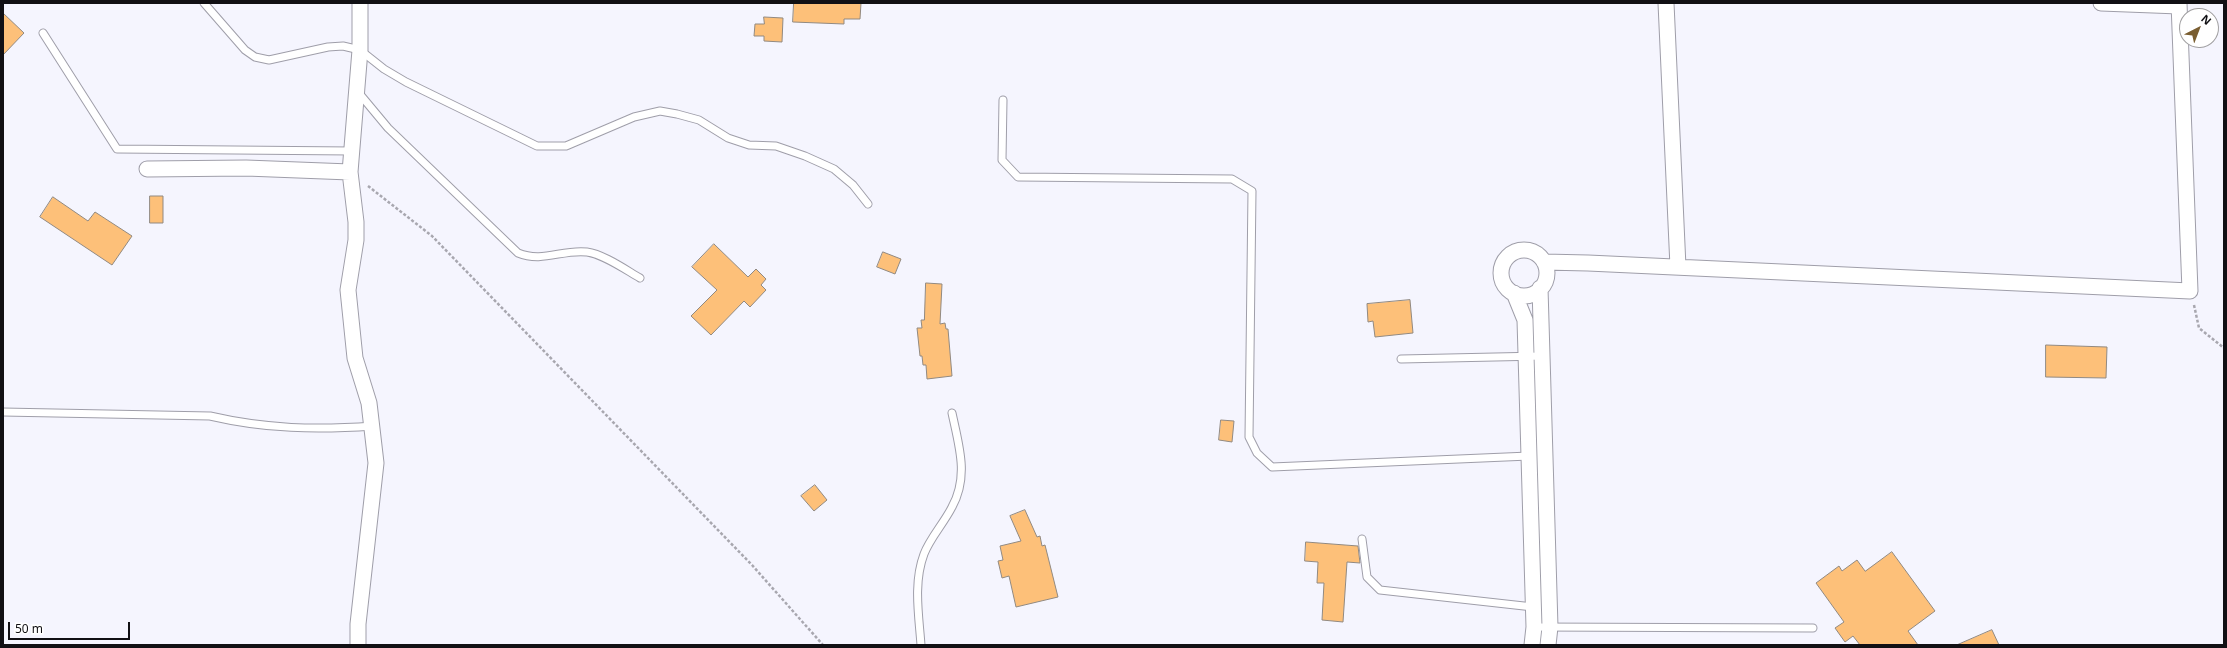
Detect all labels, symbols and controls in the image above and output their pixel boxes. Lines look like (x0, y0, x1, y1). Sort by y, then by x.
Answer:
north arrow (2179, 8, 2219, 48)
text: N (2198, 11, 2215, 28)
scale bar (10, 614, 132, 640)
text: 50 m (15, 620, 43, 637)

